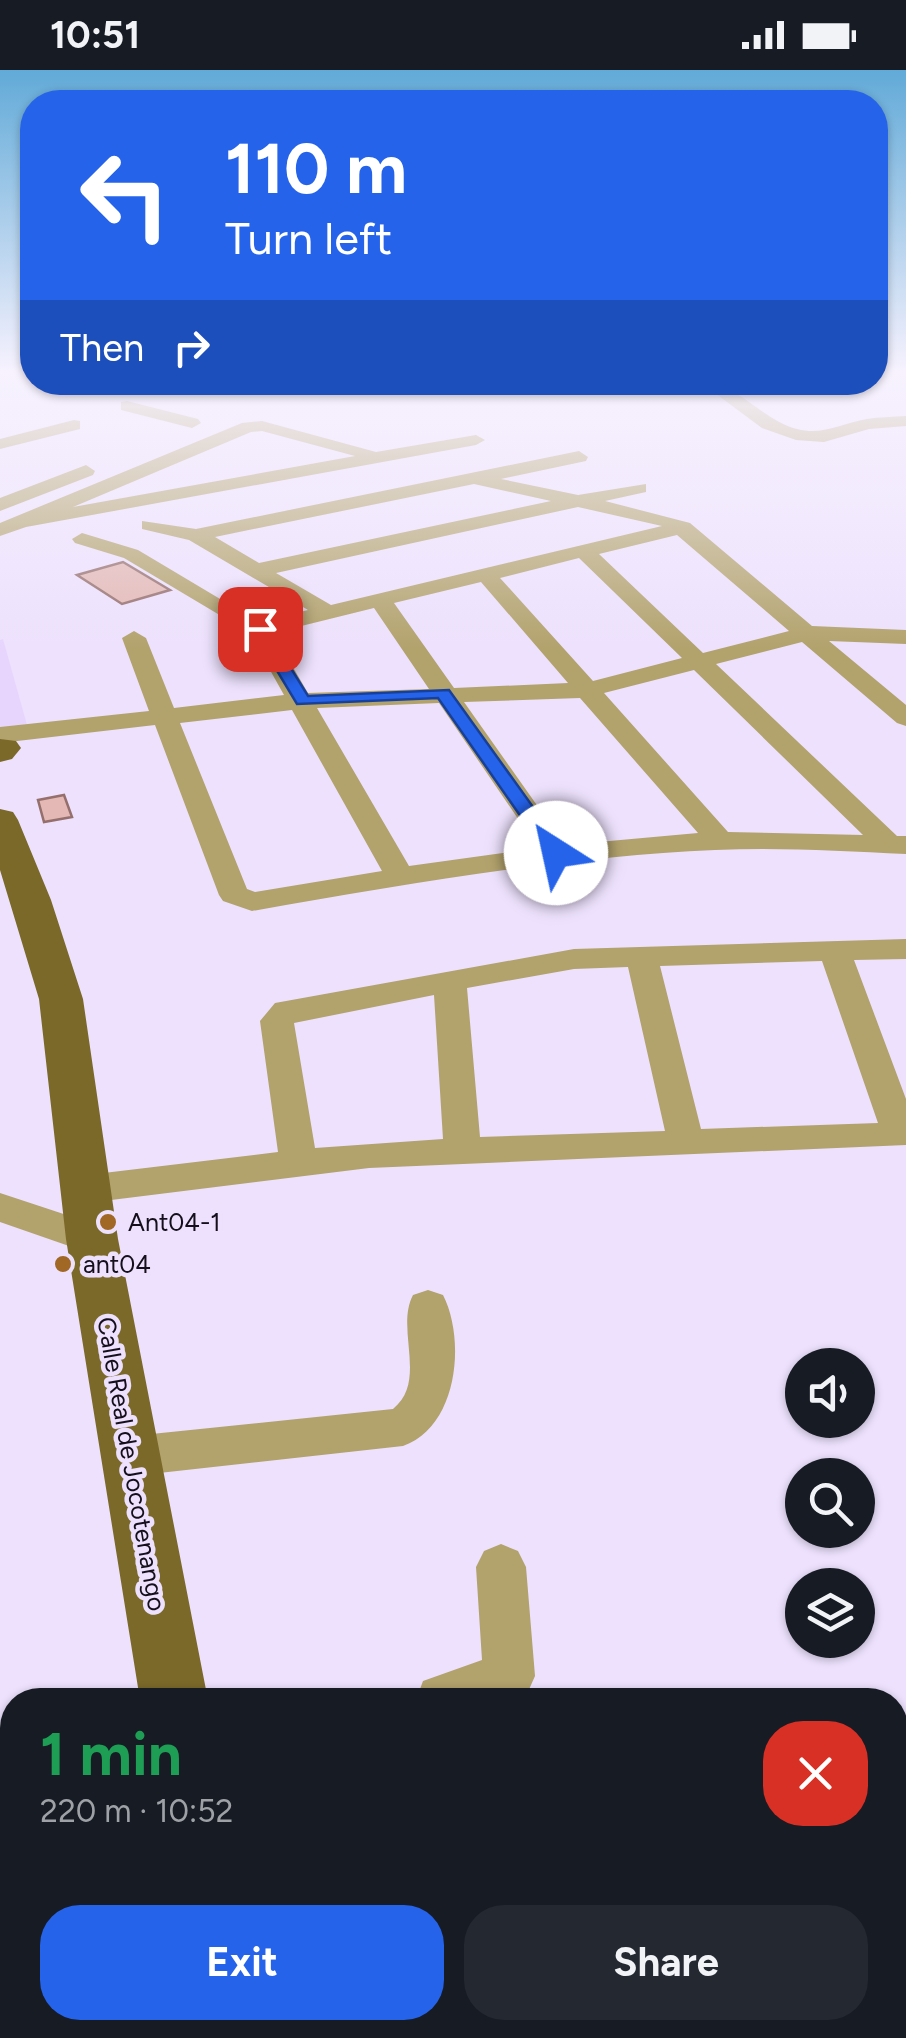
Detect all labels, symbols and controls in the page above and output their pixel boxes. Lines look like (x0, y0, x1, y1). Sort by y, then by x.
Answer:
text: 10:51 (50, 12, 140, 58)
text: 110 m (225, 126, 407, 211)
icon: left (60, 130, 190, 260)
text: Turn left (225, 211, 392, 265)
icon: right (164, 320, 219, 375)
text: Then (60, 325, 144, 371)
pin (218, 587, 303, 672)
icon: arrive (233, 602, 288, 657)
position arrow (504, 801, 608, 905)
place label: Ant04-1 (128, 1207, 221, 1237)
marker: Ant04-1 (97, 1211, 119, 1233)
place label: ant04 (83, 1249, 151, 1279)
marker: ant04 (52, 1253, 74, 1275)
street label: Calle Real de Jocotenango (91, 1315, 173, 1613)
map controls (785, 1348, 875, 1658)
button: sound (785, 1348, 875, 1438)
button: search (785, 1458, 875, 1548)
button: layers (785, 1568, 875, 1658)
text: 1 min (40, 1718, 182, 1790)
button: close (763, 1721, 868, 1826)
text: 220 m · 10:52 (40, 1792, 233, 1830)
button: Exit (40, 1905, 444, 2020)
button: Share (464, 1905, 868, 2020)

